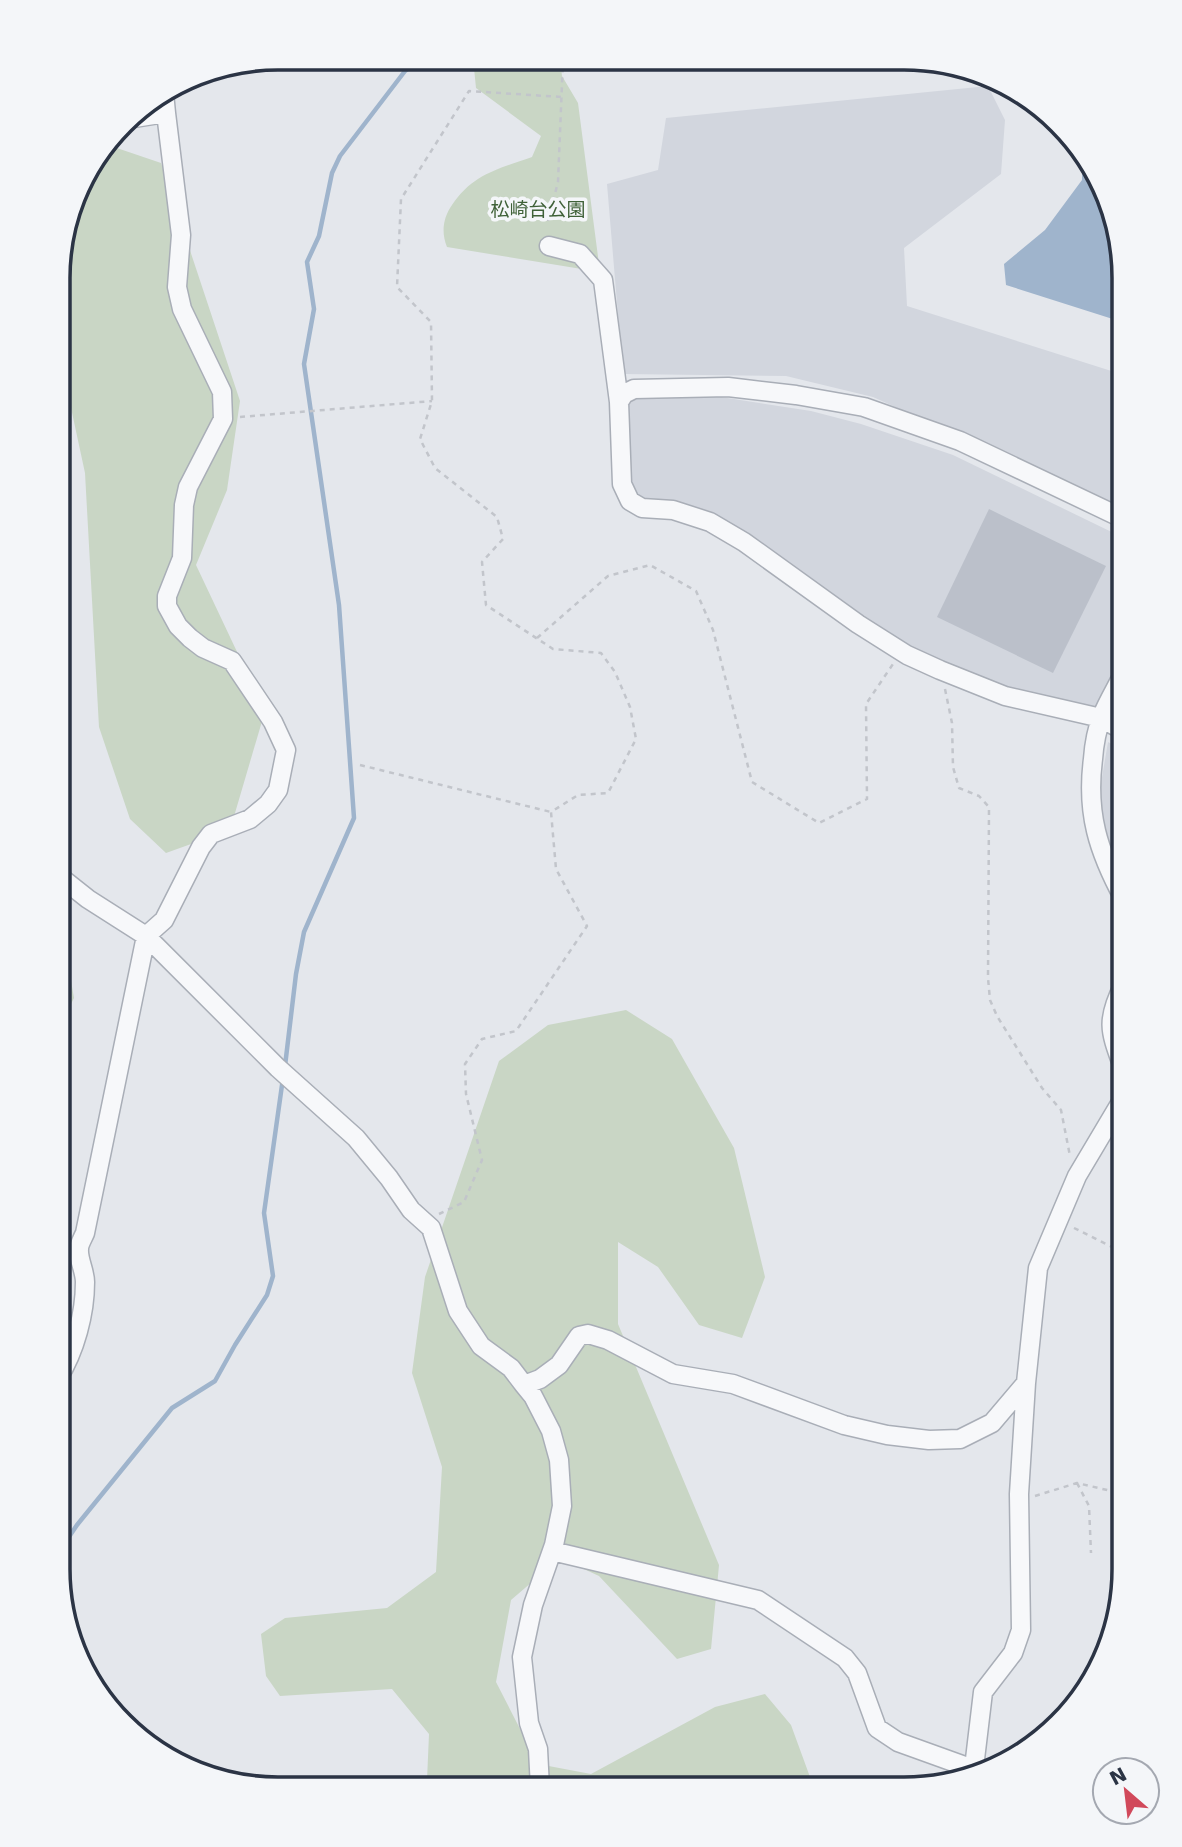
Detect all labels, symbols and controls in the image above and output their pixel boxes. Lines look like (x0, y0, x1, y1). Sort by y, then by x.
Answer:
park label: 松崎台公園 (490, 198, 586, 220)
north arrow (1091, 1756, 1161, 1826)
text: N (1106, 1763, 1130, 1789)

